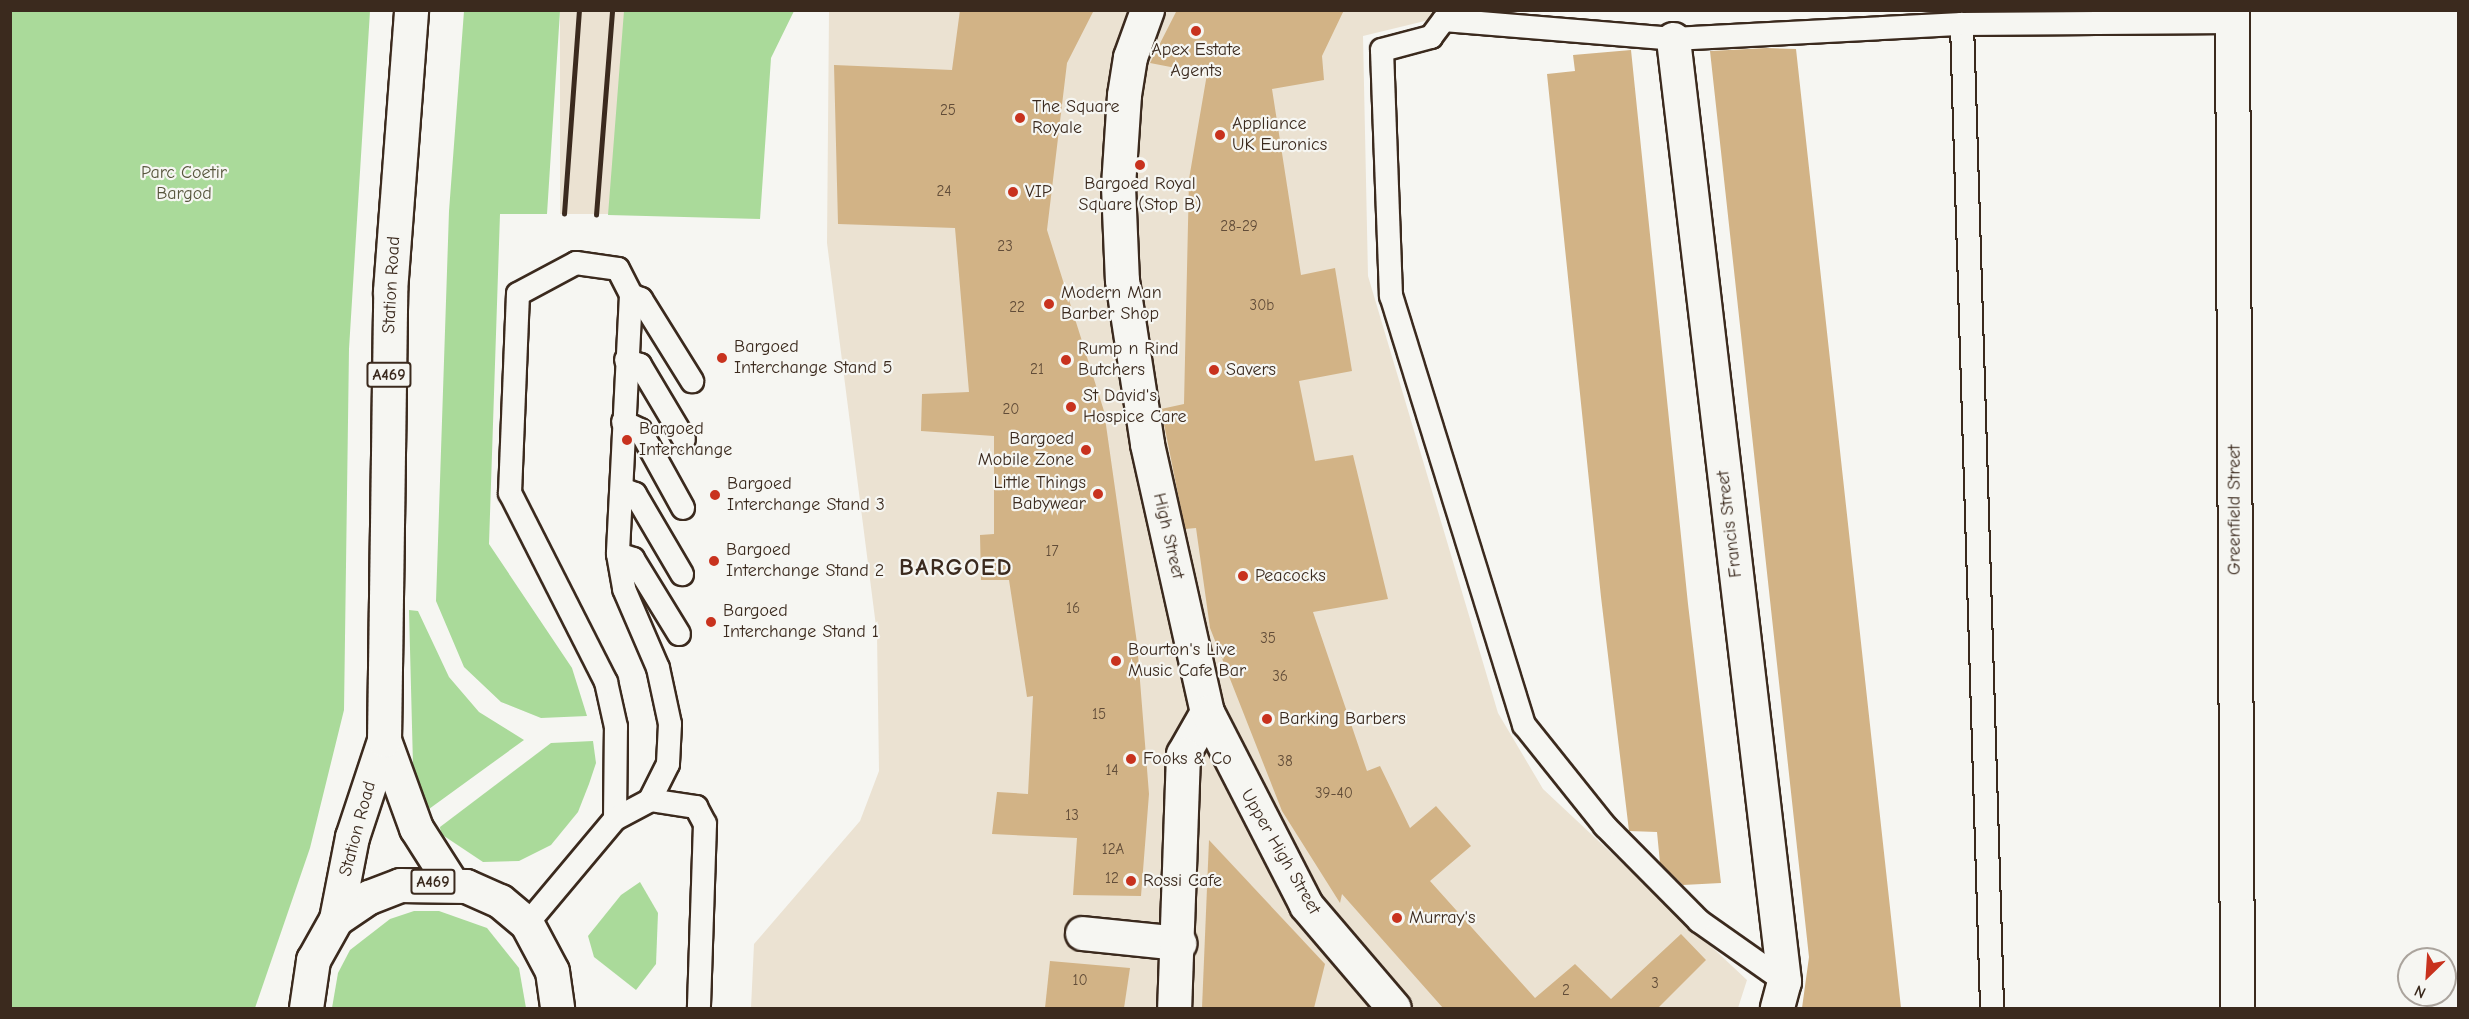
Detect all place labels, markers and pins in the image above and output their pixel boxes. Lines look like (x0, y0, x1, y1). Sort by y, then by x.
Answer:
marker: Apex Estate Agents (1189, 24, 1203, 38)
place label: Apex Estate Agents (1151, 40, 1241, 82)
place label: The Square Royale (1032, 97, 1120, 140)
marker: The Square Royale (1013, 111, 1027, 125)
place label: Appliance UK Euronics (1232, 114, 1327, 156)
marker: Appliance UK Euronics (1213, 128, 1227, 142)
marker: Bargoed Royal Square (Stop B) (1133, 158, 1147, 172)
place label: Bargoed Royal Square (Stop B) (1079, 174, 1201, 216)
place label: VIP (1025, 181, 1052, 203)
marker: VIP (1006, 185, 1020, 199)
place label: Modern Man Barber Shop (1061, 283, 1162, 326)
marker: Modern Man Barber Shop (1042, 297, 1056, 311)
place label: Bargoed Interchange Stand 5 (734, 337, 893, 380)
place label: Rump n Rind Butchers (1078, 339, 1179, 382)
marker: Bargoed Interchange Stand 5 (715, 351, 729, 365)
marker: Rump n Rind Butchers (1059, 353, 1073, 367)
place label: Savers (1226, 359, 1276, 381)
marker: Savers (1207, 363, 1221, 377)
place label: St David's Hospice Care (1083, 386, 1186, 428)
marker: St David's Hospice Care (1064, 400, 1078, 414)
place label: Bargoed Interchange (639, 419, 732, 462)
place label: Bargoed Mobile Zone (978, 429, 1074, 472)
marker: Bargoed Interchange (620, 433, 634, 447)
marker: Bargoed Mobile Zone (1079, 443, 1093, 457)
place label: Little Things Babywear (994, 473, 1086, 516)
place label: Bargoed Interchange Stand 3 (727, 474, 885, 516)
marker: Little Things Babywear (1091, 487, 1105, 501)
marker: Bargoed Interchange Stand 3 (708, 488, 722, 502)
place label: Bargoed Interchange Stand 2 (726, 540, 884, 582)
marker: Bargoed Interchange Stand 2 (707, 554, 721, 568)
place label: Peacocks (1255, 565, 1326, 587)
marker: Peacocks (1236, 569, 1250, 583)
place label: Bargoed Interchange Stand 1 (723, 601, 879, 644)
marker: Bargoed Interchange Stand 1 (704, 615, 718, 629)
place label: Bourton's Live Music Cafe Bar (1128, 640, 1246, 682)
marker: Bourton's Live Music Cafe Bar (1109, 654, 1123, 668)
place label: Barking Barbers (1279, 708, 1406, 730)
marker: Barking Barbers (1260, 712, 1274, 726)
place label: Fooks & Co (1143, 748, 1232, 770)
marker: Fooks & Co (1124, 752, 1138, 766)
place label: Rossi Cafe (1143, 870, 1222, 892)
marker: Rossi Cafe (1124, 874, 1138, 888)
place label: Murray's (1409, 907, 1476, 929)
marker: Murray's (1390, 911, 1404, 925)

